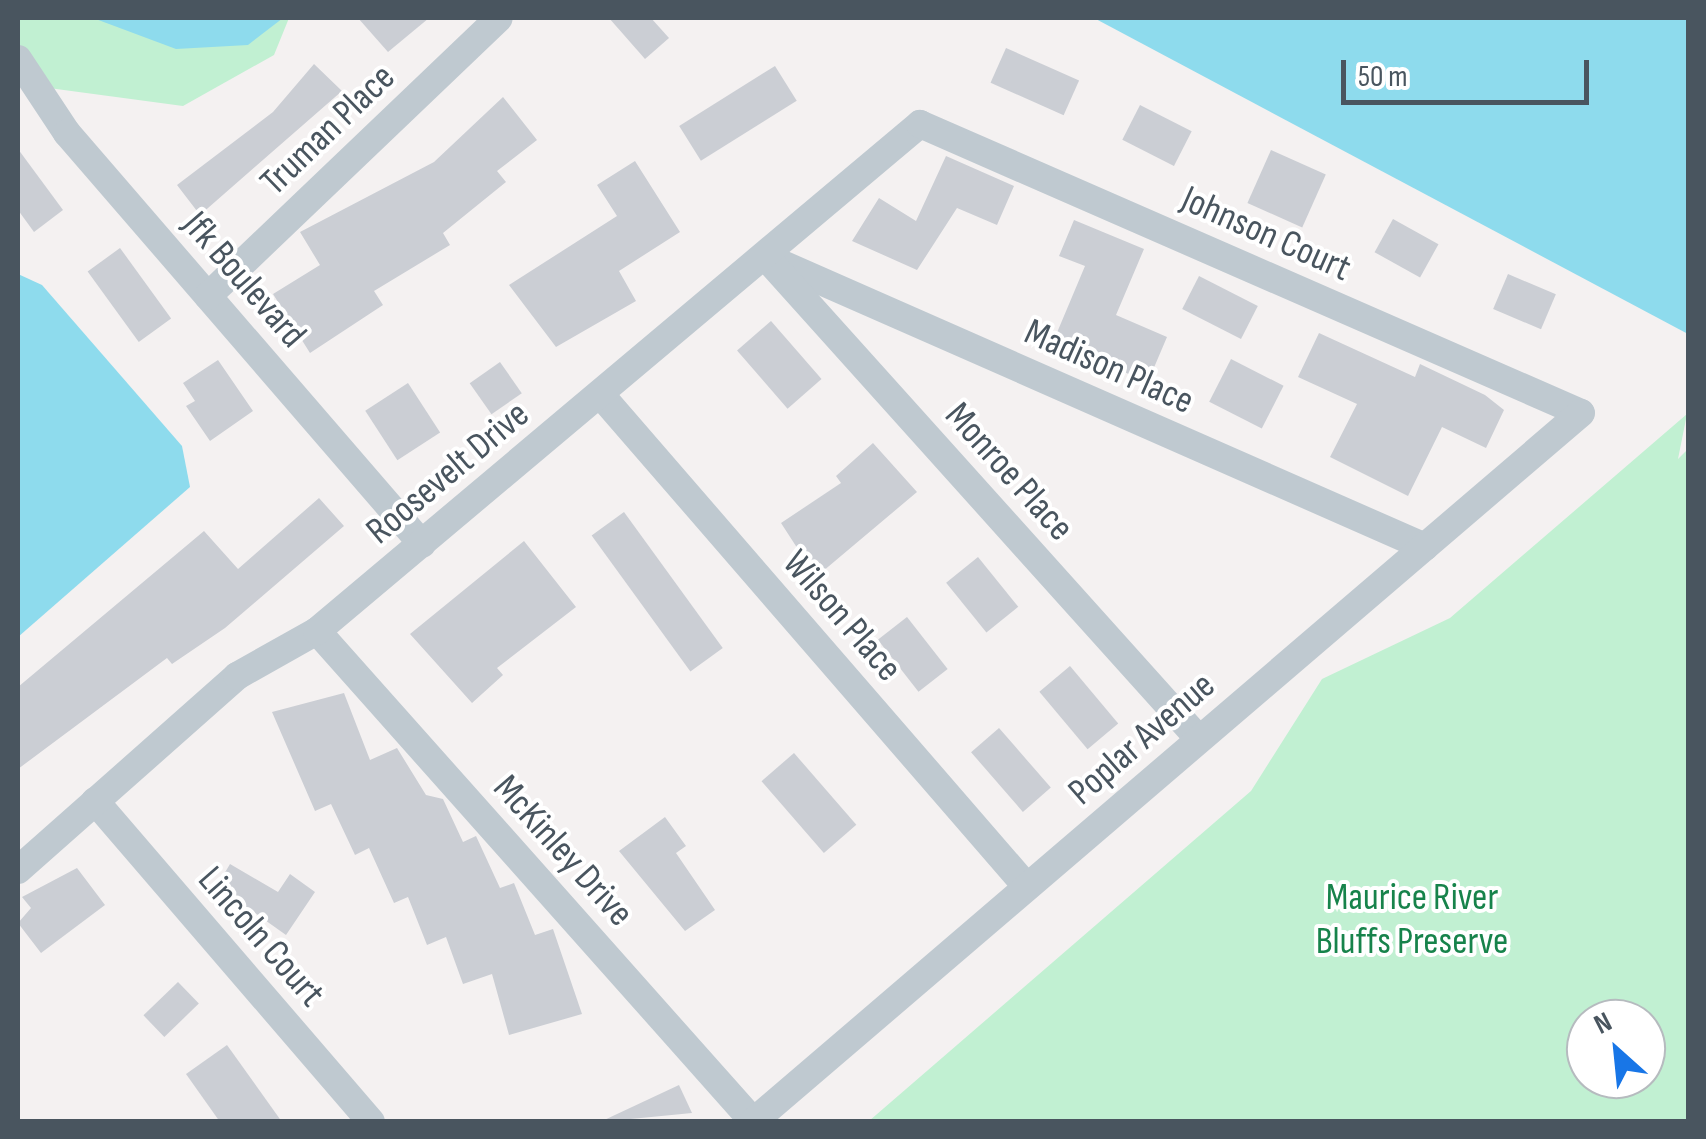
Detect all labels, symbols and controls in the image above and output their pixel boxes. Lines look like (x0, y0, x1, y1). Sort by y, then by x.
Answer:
scale bar (1346, 40, 1594, 102)
street label: Truman Place (251, 55, 405, 205)
text: 50 m (1358, 59, 1407, 95)
street label: Johnson Court (1174, 176, 1358, 292)
street label: Jfk Boulevard (173, 203, 315, 357)
street label: Madison Place (1018, 310, 1200, 424)
street label: Roosevelt Drive (357, 392, 539, 554)
street label: Monroe Place (935, 394, 1083, 550)
street label: Wilson Place (773, 541, 911, 691)
street label: Poplar Avenue (1059, 663, 1225, 815)
street label: McKinley Drive (483, 766, 643, 936)
street label: Lincoln Court (188, 858, 334, 1016)
park label: Maurice River Bluffs Preserve (1316, 875, 1508, 964)
north arrow (1566, 999, 1666, 1099)
text: N (1589, 1006, 1617, 1042)

